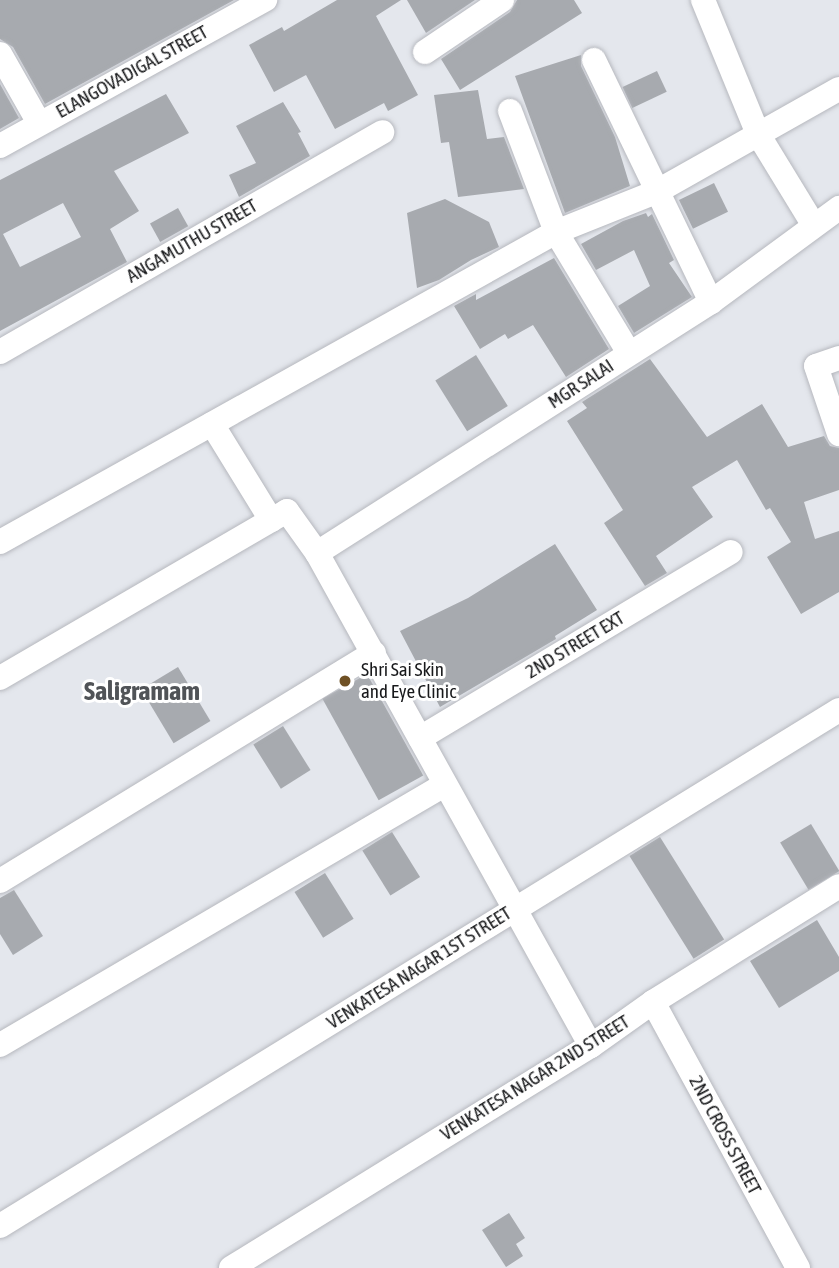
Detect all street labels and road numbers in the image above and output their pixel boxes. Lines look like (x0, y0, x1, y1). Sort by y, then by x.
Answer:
street label: ELANGOVADIGAL STREET (52, 21, 212, 123)
street label: ANGAMUTHU STREET (122, 194, 262, 288)
street label: MGR SALAI (544, 354, 618, 414)
street label: 2ND STREET EXT (521, 607, 629, 683)
street label: VENKATESA NAGAR 1ST STREET (323, 902, 515, 1034)
street label: VENKATESA NAGAR 2ND STREET (436, 1010, 634, 1146)
street label: 2ND CROSS STREET (684, 1072, 766, 1198)

